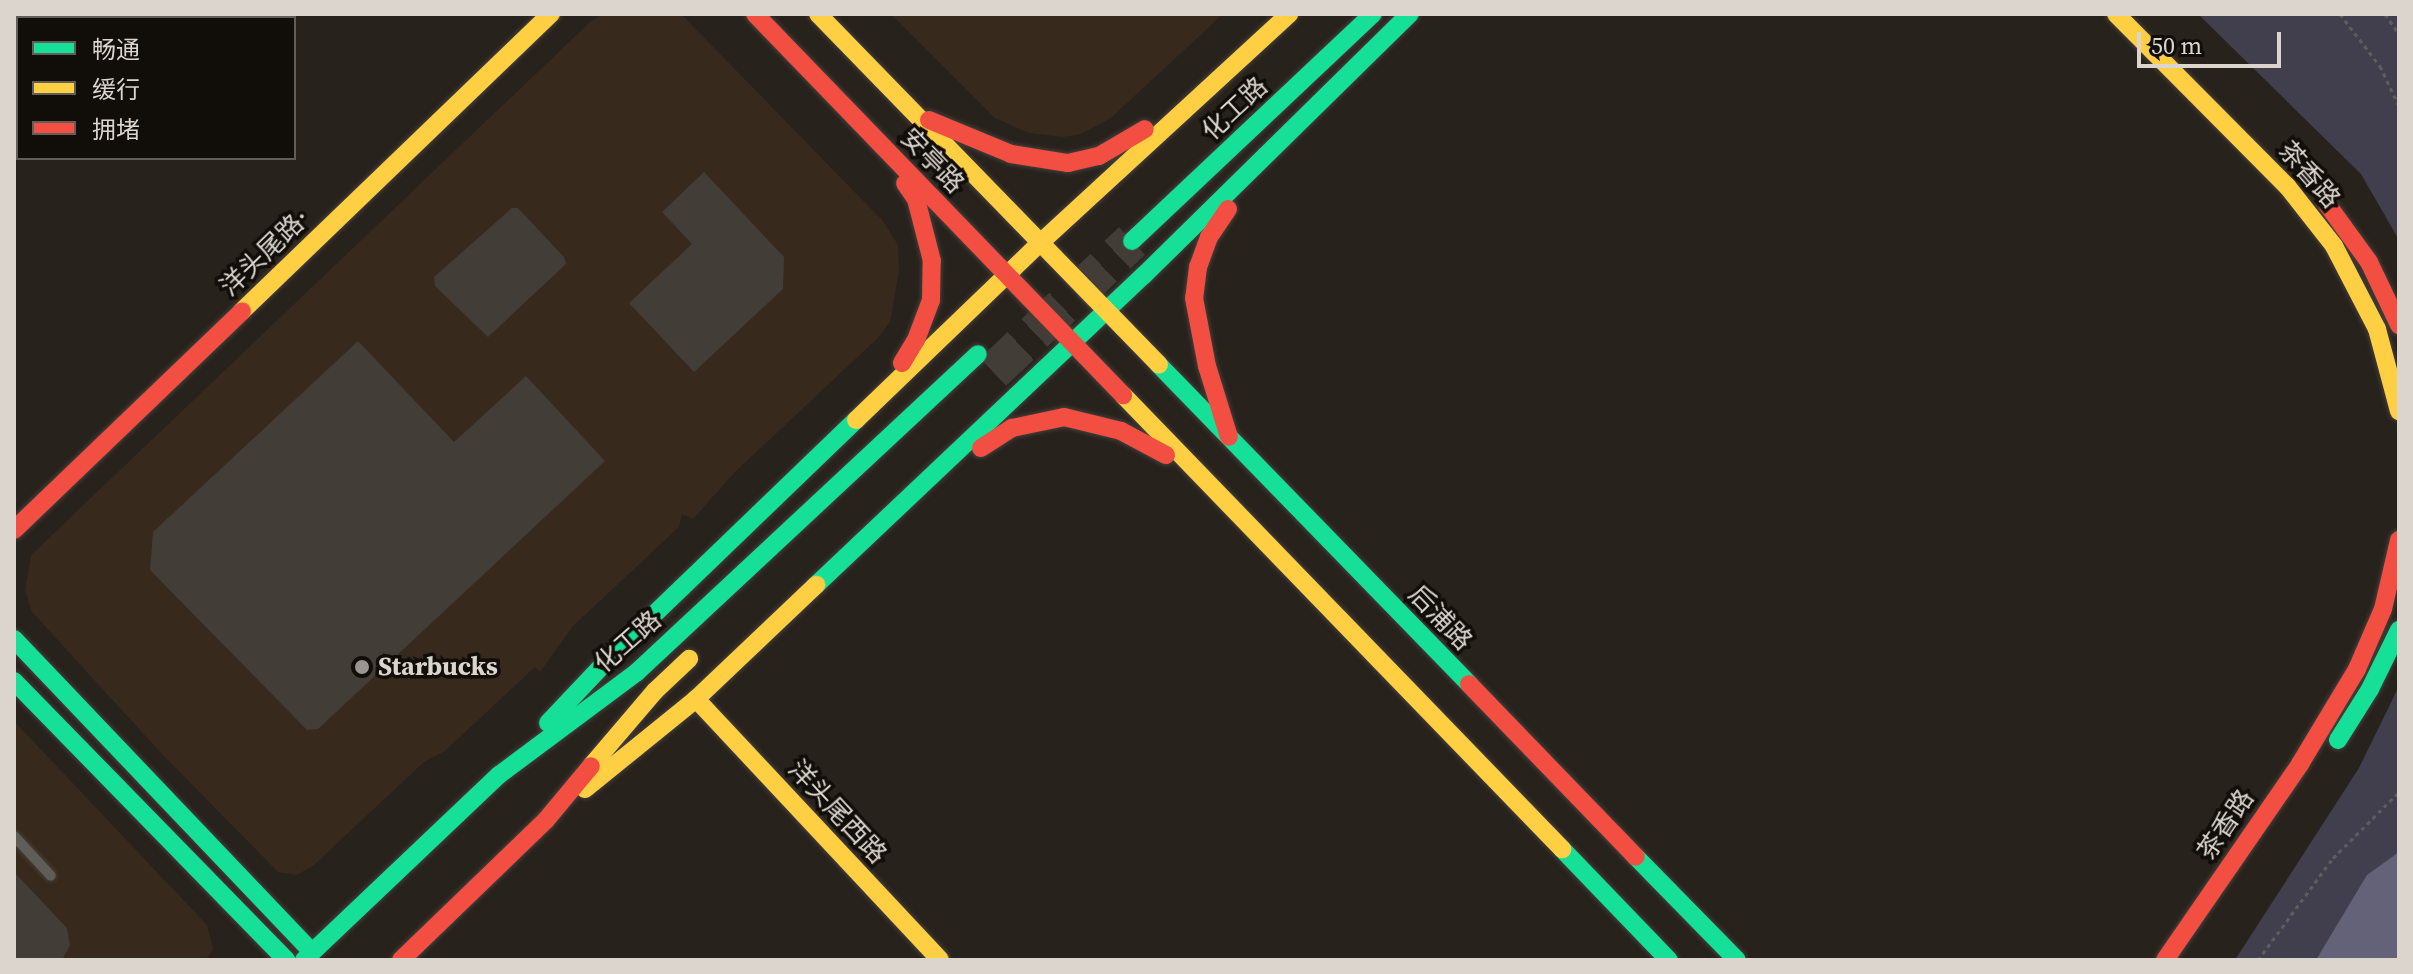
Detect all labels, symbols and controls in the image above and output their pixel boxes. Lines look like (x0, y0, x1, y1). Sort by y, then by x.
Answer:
legend (16, 16, 296, 160)
scale bar (2141, 16, 2285, 66)
text: 50 m (2151, 29, 2202, 62)
text: 畅通 (92, 33, 140, 66)
street label: 化工路 (1196, 71, 1274, 147)
text: 缓行 (92, 73, 140, 106)
text: 拥堵 (92, 113, 140, 146)
street label: 安亭路 (894, 122, 970, 200)
street label: 茶香路 (2272, 135, 2346, 215)
street label: 洋头尾路· (214, 203, 316, 303)
street label: 后浦路 (1402, 579, 1478, 657)
street label: 化工路 (588, 605, 668, 679)
place label: Starbucks (378, 651, 498, 683)
marker: Starbucks (353, 658, 371, 676)
street label: 洋头尾西路 (781, 754, 893, 870)
street label: 茶香路 (2191, 784, 2261, 866)

